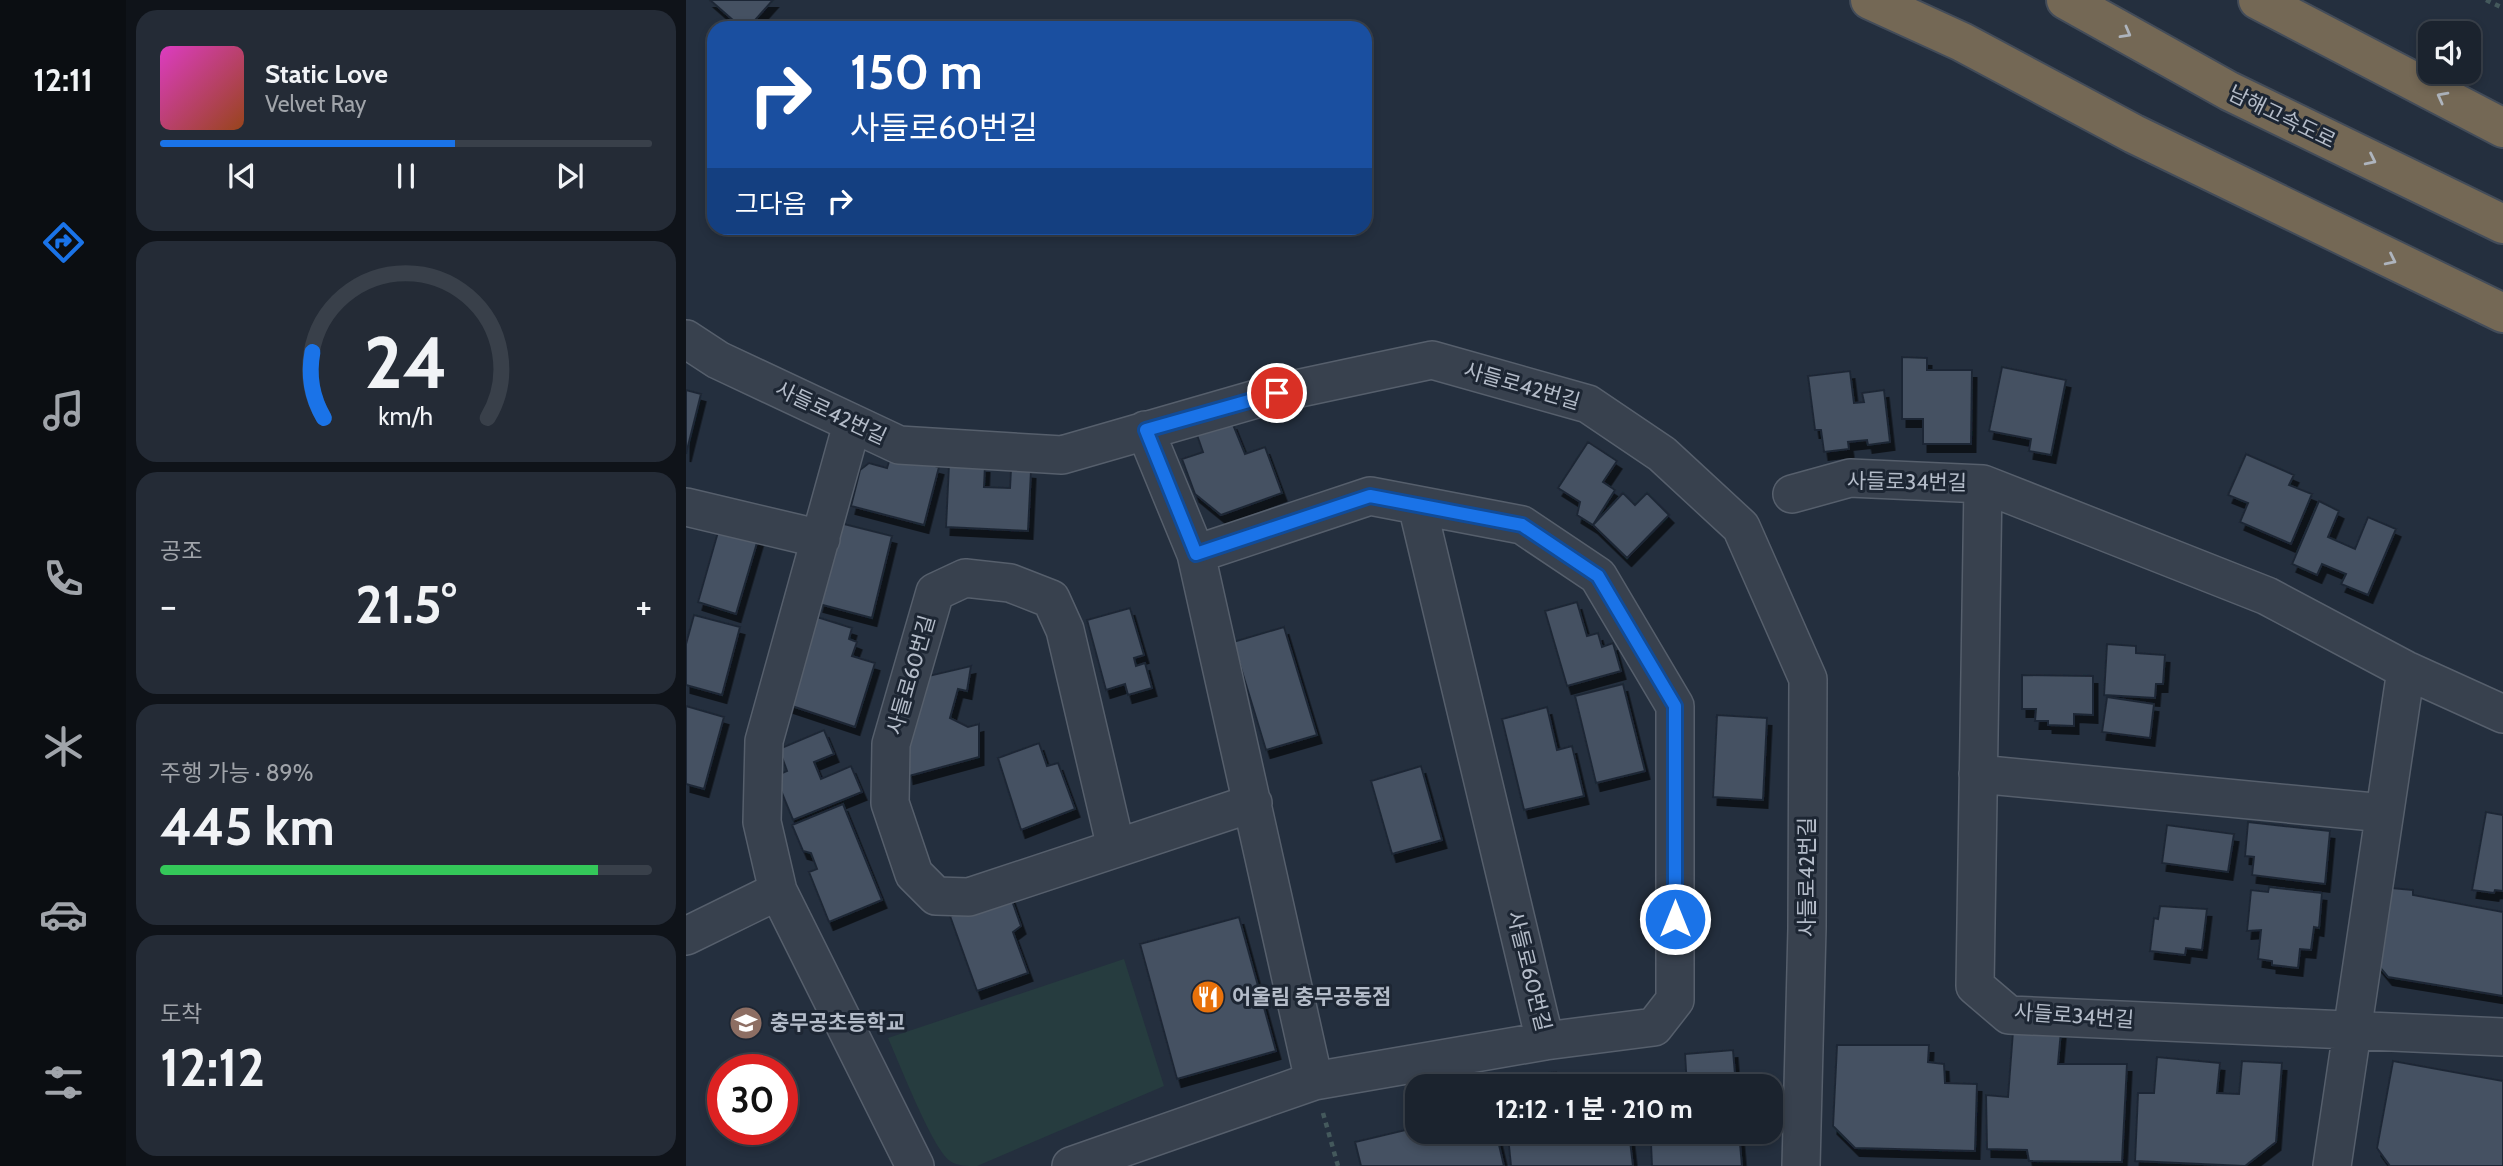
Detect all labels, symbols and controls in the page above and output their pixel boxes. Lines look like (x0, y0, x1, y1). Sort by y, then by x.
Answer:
map controls (2418, 21, 2481, 84)
button: sound (2418, 21, 2481, 84)
one-way arrow (2118, 25, 2131, 38)
text: 150 m (850, 42, 983, 101)
icon: right (735, 49, 826, 140)
text: Static Love (265, 58, 388, 90)
text: 12:11 (33, 60, 93, 99)
street label: 남해고속도로 (2225, 80, 2340, 153)
text: Velvet Ray (265, 90, 366, 118)
one-way arrow (2437, 92, 2449, 105)
text: 사들로60번길 (850, 108, 1038, 147)
one-way arrow (2364, 152, 2376, 166)
icon: previous (223, 157, 261, 195)
icon: pause (387, 157, 425, 195)
icon: next (551, 157, 589, 195)
icon: right (821, 182, 859, 220)
text: 그다음 (735, 188, 807, 220)
icon: directions (39, 218, 88, 267)
one-way arrow (2384, 252, 2396, 266)
text: 24 (364, 318, 448, 406)
street label: 사들로42번길 (1461, 357, 1583, 414)
pin (1247, 363, 1307, 423)
icon: arrive (1258, 374, 1296, 412)
street label: 사들로42번길 (772, 376, 891, 449)
icon: music (39, 386, 88, 435)
text: km/h (379, 401, 433, 431)
street label: 사들로34번길 (1847, 468, 1967, 495)
text: 공조 (160, 537, 202, 565)
icon: phone (39, 554, 88, 603)
text: 21.5° (355, 573, 457, 636)
text: − (160, 582, 177, 629)
text: + (635, 582, 652, 629)
street label: 사들로60번길 (882, 612, 940, 738)
icon: climate (39, 722, 88, 771)
text: 주행 가능 · 89% (160, 759, 313, 787)
text: 445 km (160, 795, 335, 858)
street label: 사들로42번길 (1794, 817, 1819, 937)
position arrow (1638, 882, 1712, 956)
icon: car (39, 890, 88, 939)
street label: 사들로60번길 (1502, 908, 1557, 1034)
restaurant icon: 어울림 충무공동점 (1189, 978, 1227, 1016)
place label: 어울림 충무공동점 (1232, 984, 1391, 1009)
street label: 사들로34번길 (2013, 999, 2135, 1032)
text: 도착 (160, 1000, 202, 1028)
school or university icon: 충무공초등학교 (727, 1004, 765, 1042)
place label: 충무공초등학교 (770, 1010, 905, 1035)
text: 12:12 (160, 1036, 265, 1099)
speed limit sign: 30 (707, 1054, 798, 1145)
icon: filters (39, 1058, 88, 1107)
text: 12:12 · 1 분 · 210 m (1495, 1093, 1693, 1125)

